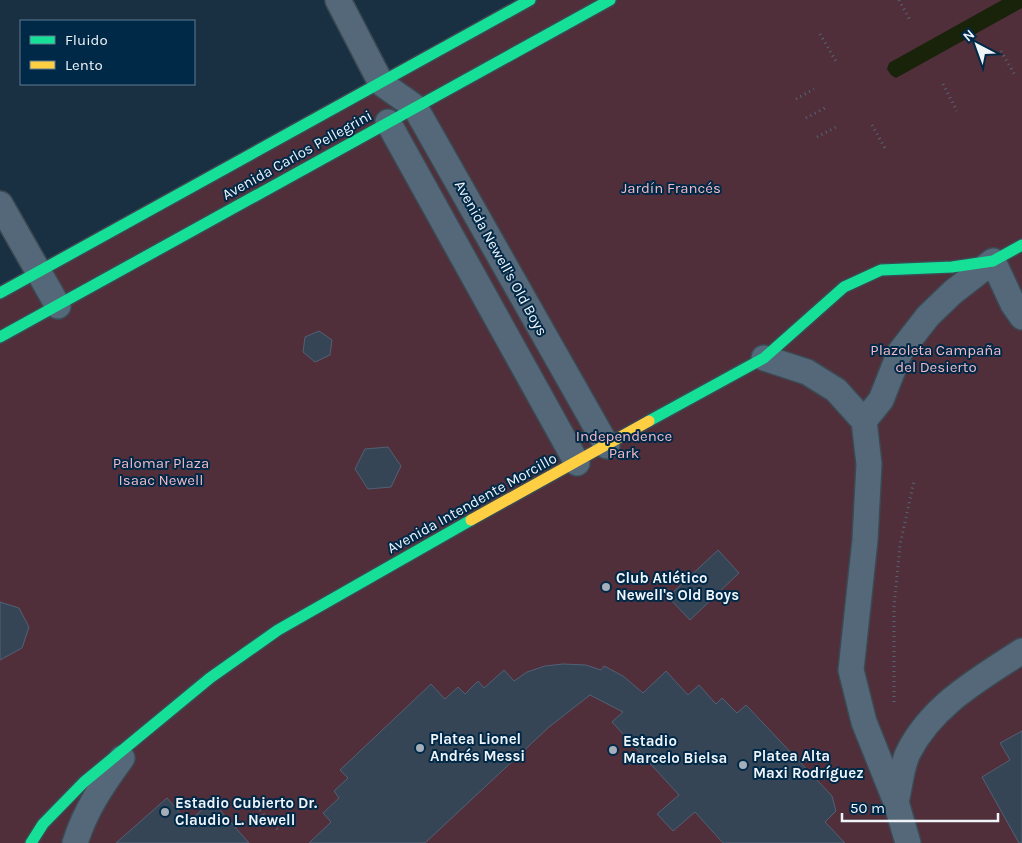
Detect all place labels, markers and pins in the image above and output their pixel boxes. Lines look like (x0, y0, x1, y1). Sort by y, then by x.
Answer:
place label: Club Atlético Newell's Old Boys (616, 569, 739, 604)
marker: Club Atlético Newell's Old Boys (600, 581, 612, 593)
place label: Platea Lionel Andrés Messi (430, 730, 525, 765)
place label: Estadio Marcelo Bielsa (623, 732, 727, 767)
marker: Platea Lionel Andrés Messi (414, 742, 426, 754)
marker: Estadio Marcelo Bielsa (607, 744, 619, 756)
place label: Platea Alta Maxi Rodríguez (753, 747, 864, 782)
marker: Platea Alta Maxi Rodríguez (737, 759, 749, 771)
place label: Estadio Cubierto Dr. Claudio L. Newell (175, 794, 317, 829)
marker: Estadio Cubierto Dr. Claudio L. Newell (159, 806, 171, 818)

